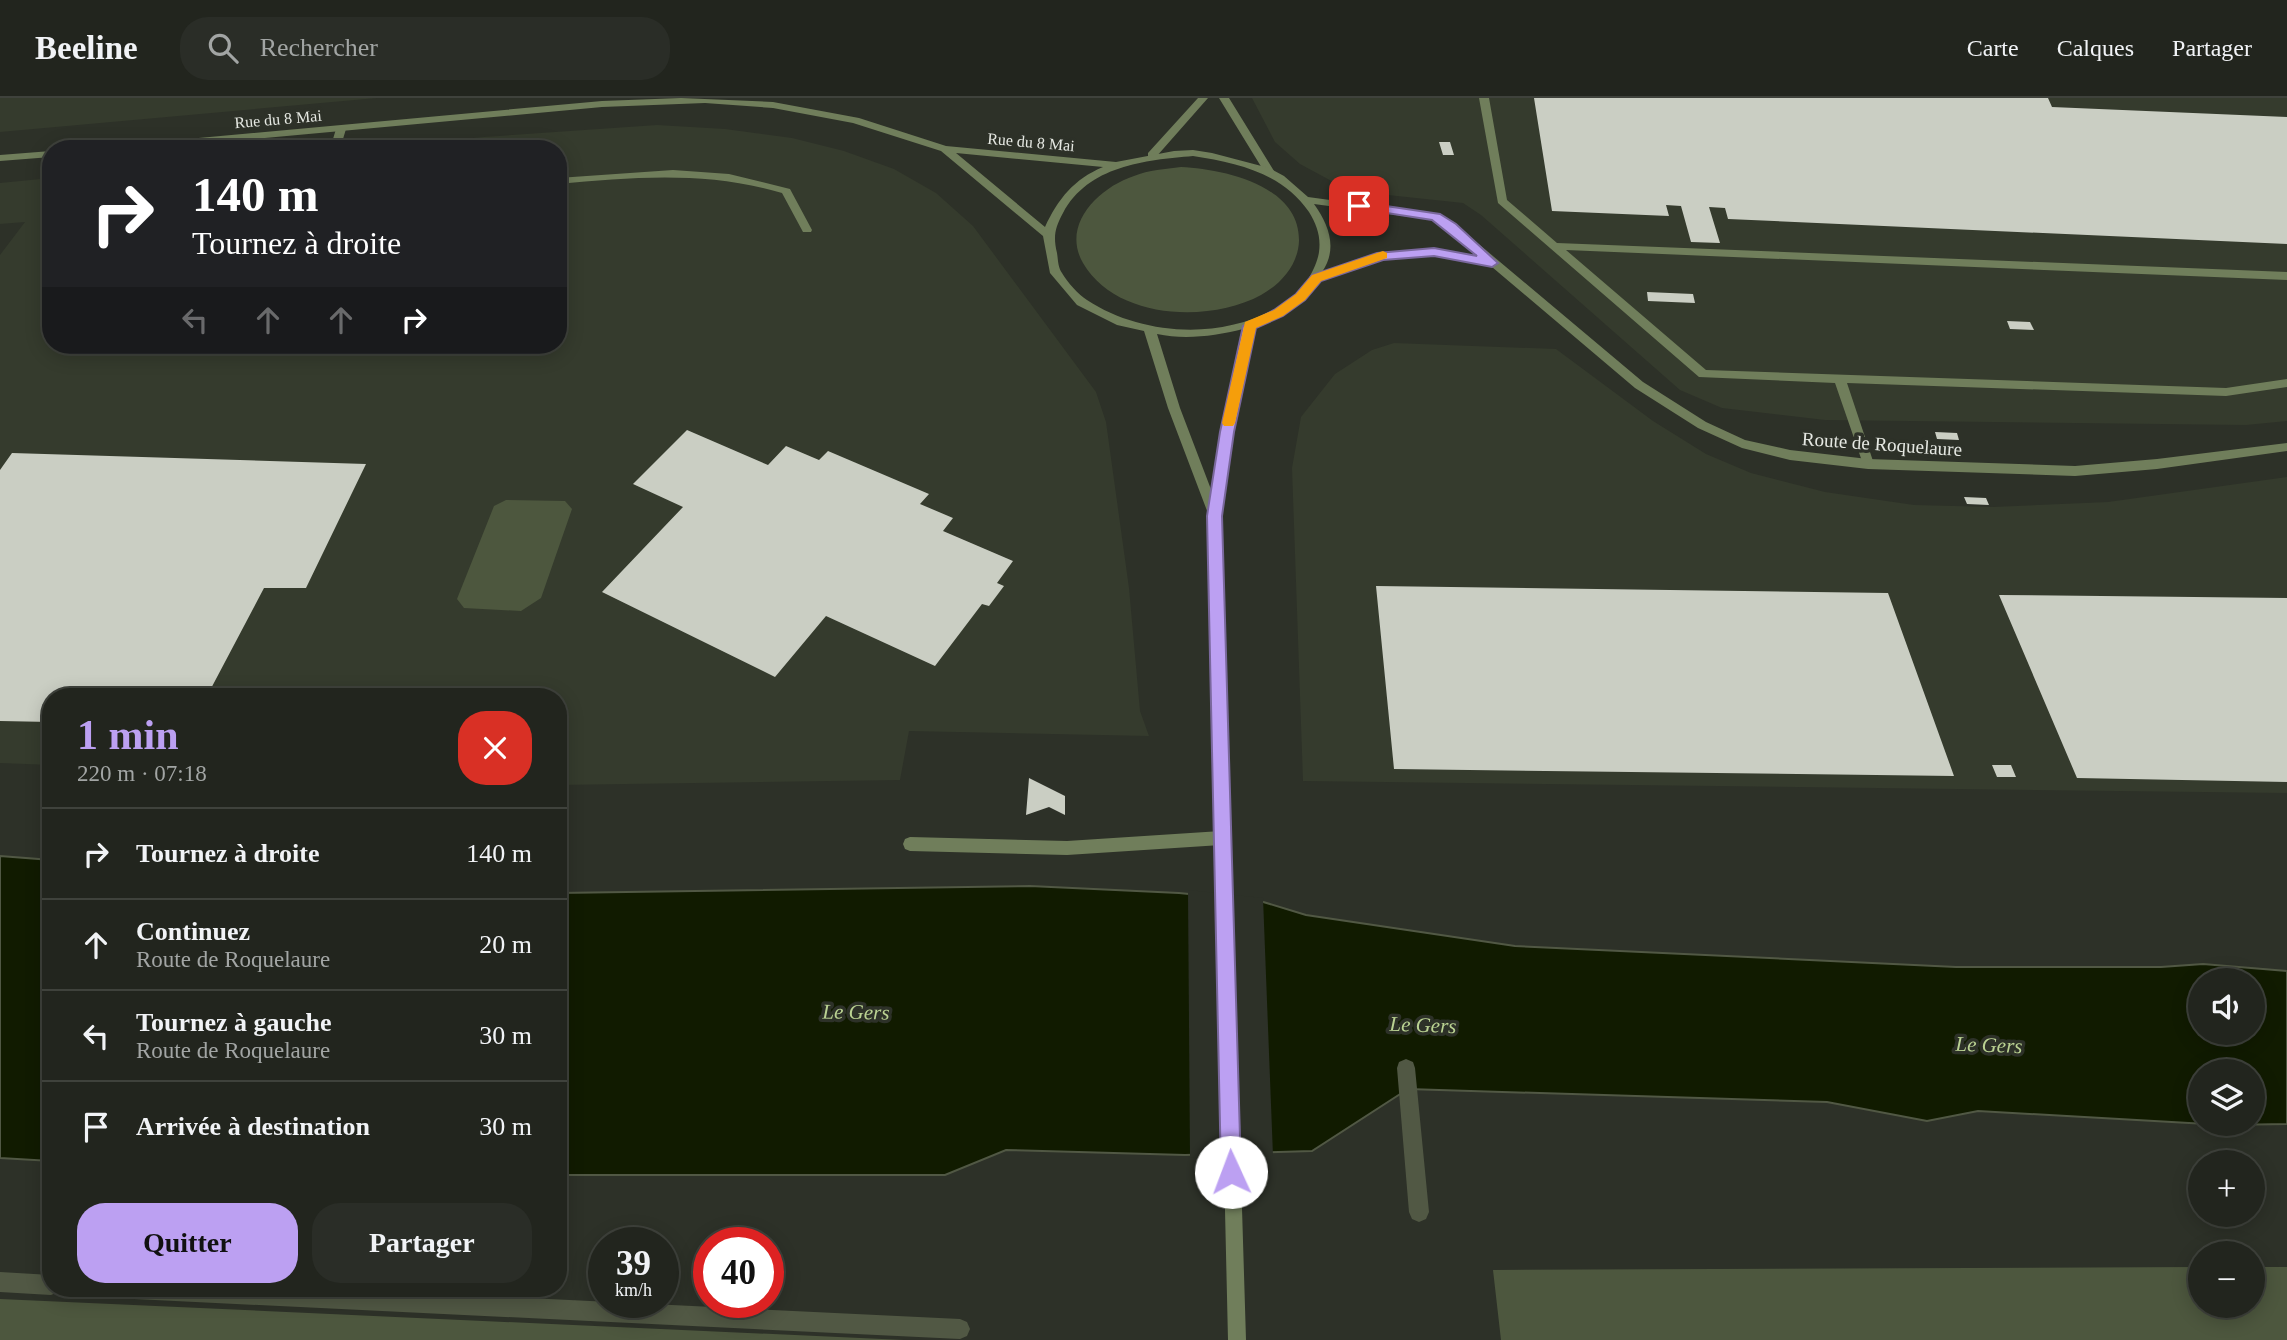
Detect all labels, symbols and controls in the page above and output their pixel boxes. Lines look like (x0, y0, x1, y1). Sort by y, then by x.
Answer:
search box (180, 17, 670, 80)
icon: search (204, 29, 242, 67)
text: Beeline (35, 30, 138, 66)
text: Rechercher (260, 33, 378, 62)
text: Carte (1967, 35, 2019, 61)
text: Calques (2057, 35, 2134, 61)
text: Partager (2172, 35, 2252, 61)
street label: Rue du 8 Mai (234, 107, 323, 131)
street label: Rue du 8 Mai (987, 130, 1076, 154)
text: 140 m (192, 167, 319, 222)
icon: right (77, 168, 168, 259)
pin (1329, 176, 1389, 236)
icon: arrive (1340, 187, 1378, 225)
text: Tournez à droite (192, 225, 401, 261)
icon: left (176, 301, 214, 339)
icon: ahead (249, 301, 287, 339)
icon: ahead (322, 301, 360, 339)
icon: right (395, 301, 433, 339)
street label: Route de Roquelaure (1801, 428, 1963, 460)
button: close (458, 711, 532, 785)
text: 1 min (77, 712, 179, 758)
text: 220 m · 07:18 (77, 761, 207, 786)
icon: right (77, 835, 115, 873)
text: Tournez à droite (136, 839, 319, 868)
text: 140 m (466, 839, 532, 868)
text: Continuez (136, 917, 250, 946)
icon: ahead (77, 926, 115, 964)
text: 20 m (479, 930, 532, 959)
text: Route de Roquelaure (136, 947, 330, 972)
map controls (2188, 968, 2265, 1318)
button: sound (2188, 968, 2265, 1045)
water label: Le Gers (821, 999, 890, 1025)
text: Tournez à gauche (136, 1008, 332, 1037)
water label: Le Gers (1388, 1012, 1457, 1038)
icon: left (77, 1017, 115, 1055)
text: 30 m (479, 1021, 532, 1050)
water label: Le Gers (1954, 1032, 2023, 1058)
text: Route de Roquelaure (136, 1038, 330, 1063)
button: layers (2188, 1059, 2265, 1136)
icon: arrive (77, 1108, 115, 1146)
text: Arrivée à destination (136, 1112, 370, 1141)
text: 30 m (479, 1112, 532, 1141)
position arrow (1194, 1135, 1268, 1209)
button: + (2188, 1150, 2265, 1227)
button: Quitter (77, 1203, 298, 1283)
button: Partager (312, 1203, 532, 1283)
speed limit sign: 40 (693, 1227, 784, 1318)
button: − (2188, 1241, 2265, 1318)
text: 39 (616, 1244, 651, 1283)
text: km/h (615, 1280, 652, 1300)

